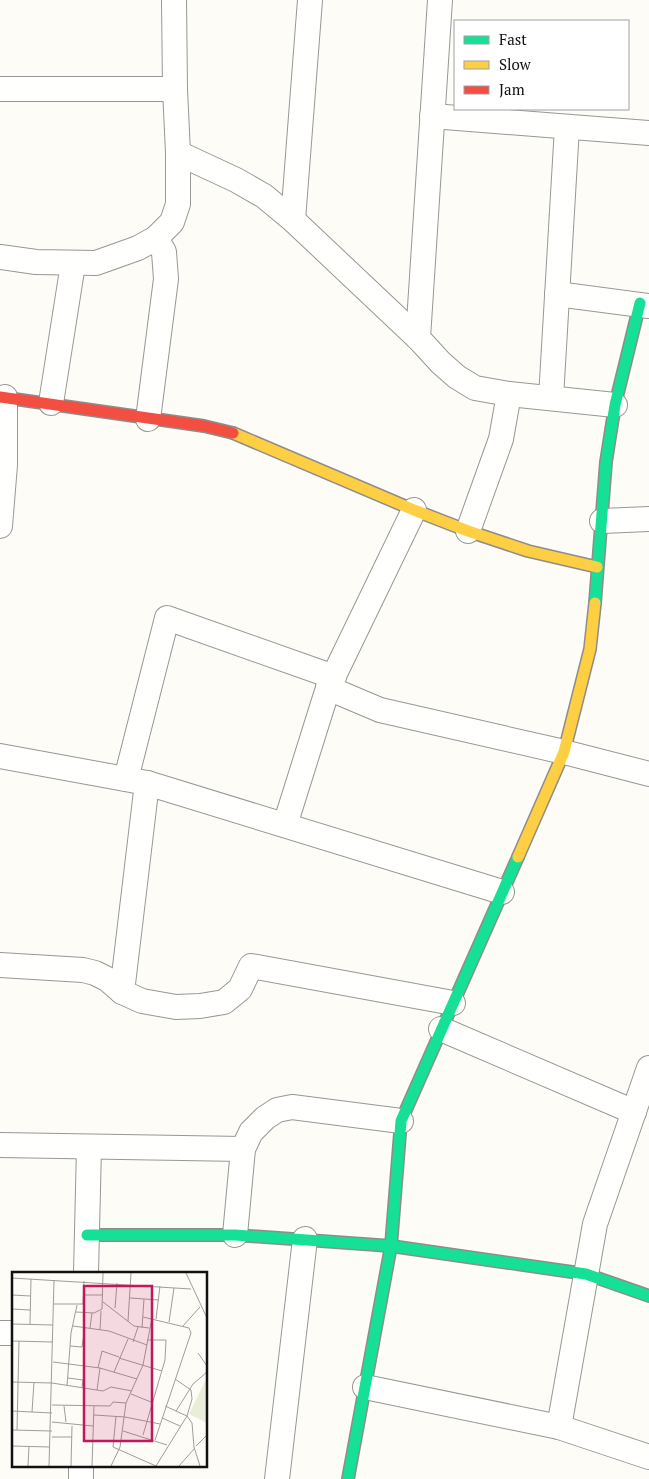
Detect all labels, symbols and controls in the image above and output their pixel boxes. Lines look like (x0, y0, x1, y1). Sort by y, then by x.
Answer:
legend (454, 20, 629, 110)
text: Fast (499, 29, 527, 49)
text: Slow (499, 54, 532, 74)
text: Jam (499, 79, 525, 99)
inset map (12, 1272, 208, 1466)

